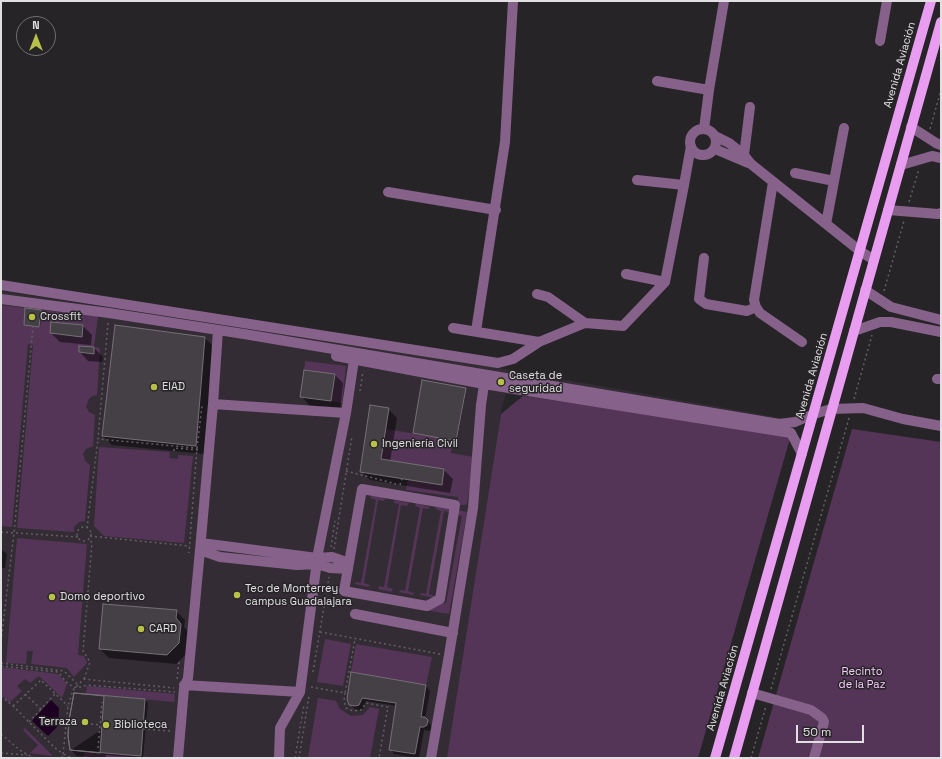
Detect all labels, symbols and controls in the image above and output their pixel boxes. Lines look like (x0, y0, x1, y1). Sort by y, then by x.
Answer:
north arrow (16, 16, 56, 56)
text: N (32, 18, 40, 32)
street label: Avenida Aviación (881, 20, 919, 110)
place label: Crossfit (40, 310, 82, 324)
marker: Crossfit (27, 312, 37, 322)
street label: Avenida Aviación (793, 331, 831, 421)
place label: Caseta de seguridad (509, 369, 562, 395)
marker: Caseta de seguridad (496, 377, 506, 387)
place label: EIAD (162, 380, 185, 394)
marker: EIAD (149, 382, 159, 392)
place label: Ingeniería Civil (382, 437, 458, 451)
marker: Ingeniería Civil (369, 439, 379, 449)
place label: Tec de Monterrey campus Guadalajara (245, 582, 352, 608)
place label: Domo deportivo (60, 590, 145, 604)
marker: Tec de Monterrey campus Guadalajara (232, 590, 242, 600)
marker: Domo deportivo (47, 592, 57, 602)
place label: CARD (149, 622, 177, 636)
marker: CARD (136, 624, 146, 634)
street label: Avenida Aviación (704, 643, 742, 733)
park label: Recinto de la Paz (839, 665, 885, 691)
place label: Terraza (39, 715, 77, 729)
marker: Terraza (80, 717, 90, 727)
scale bar (798, 717, 866, 743)
place label: Biblioteca (114, 718, 167, 732)
marker: Biblioteca (101, 720, 111, 730)
text: 50 m (803, 724, 831, 740)

